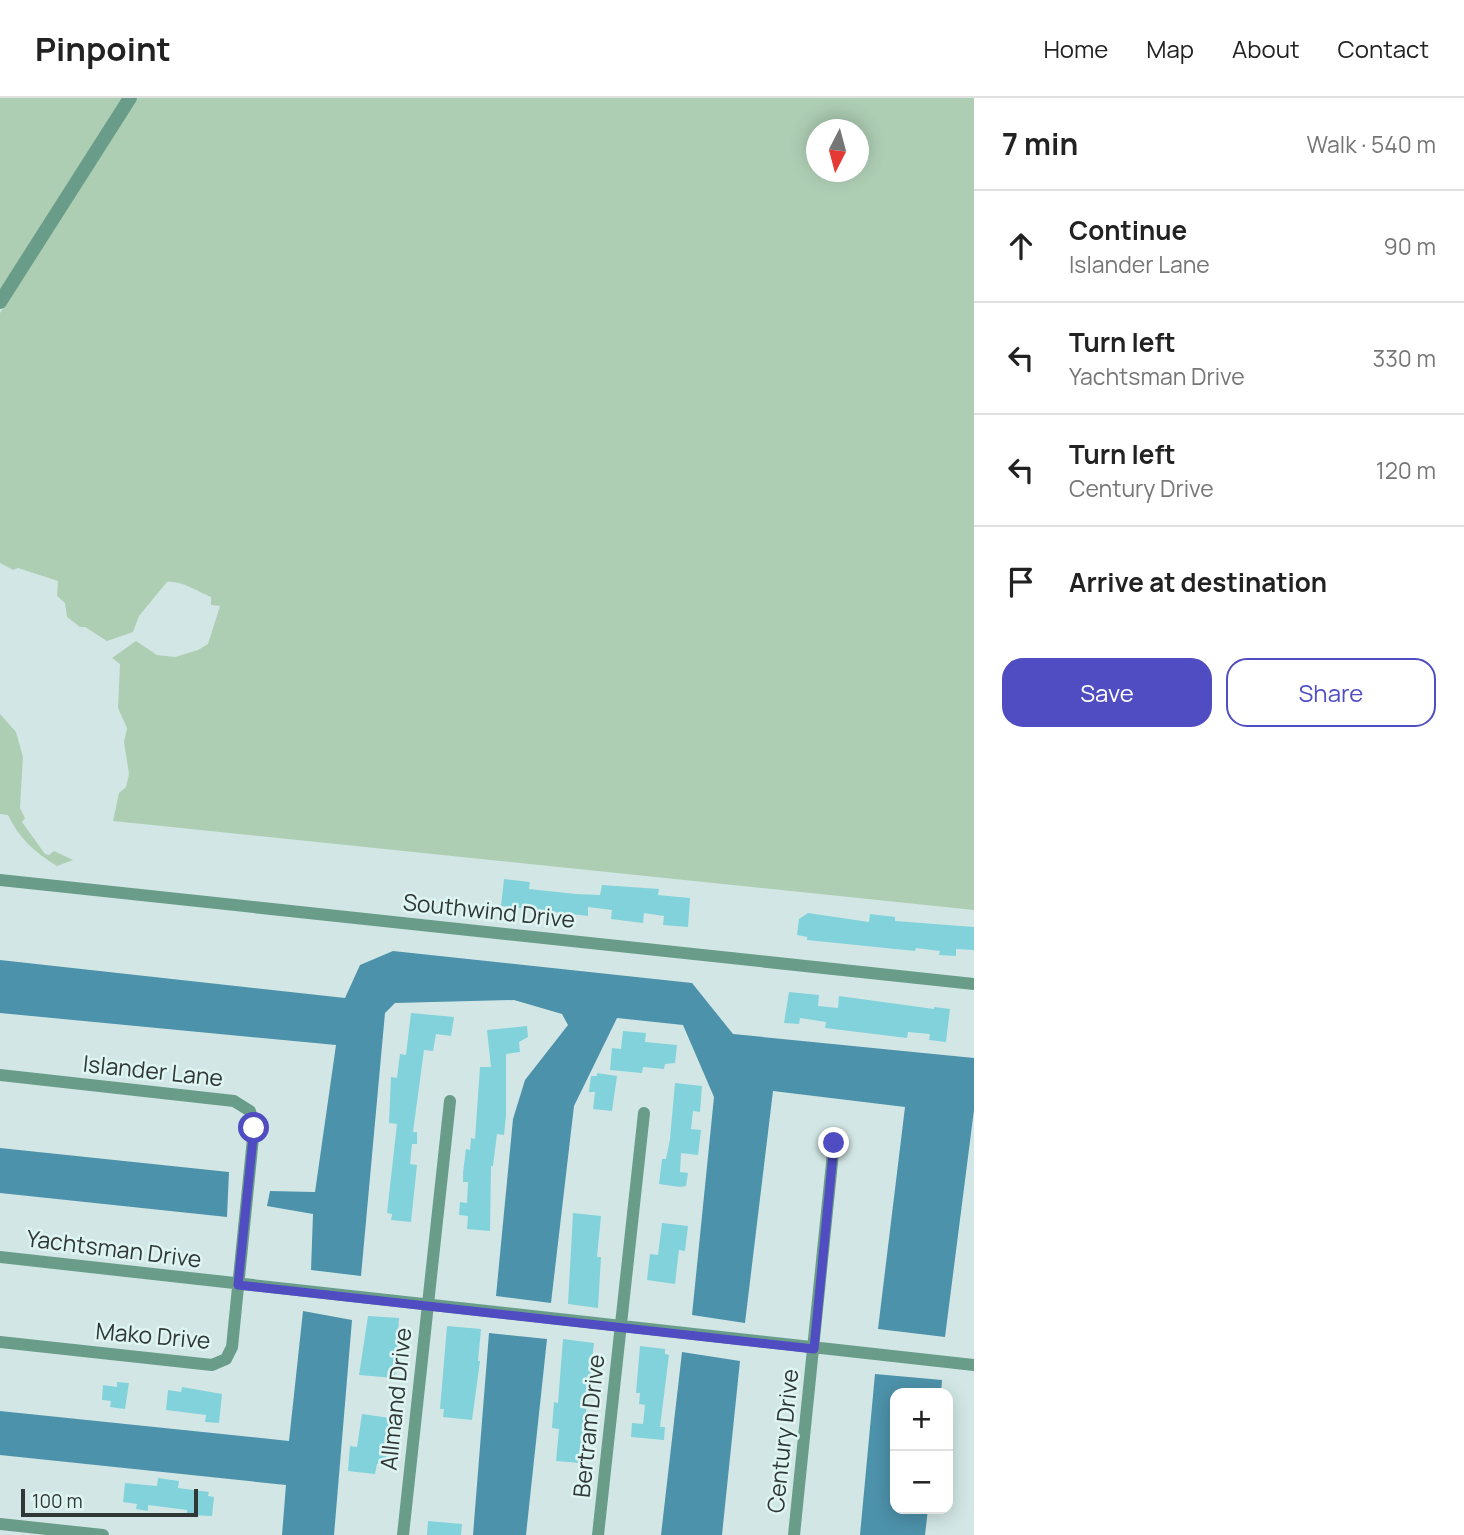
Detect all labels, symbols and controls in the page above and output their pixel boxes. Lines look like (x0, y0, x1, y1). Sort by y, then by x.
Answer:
text: Pinpoint (35, 26, 171, 71)
text: Home (1043, 32, 1108, 65)
text: Map (1146, 32, 1194, 65)
text: About (1232, 32, 1300, 65)
text: Contact (1338, 32, 1429, 65)
north arrow (806, 119, 869, 182)
text: 7 min (1002, 123, 1078, 164)
text: Walk · 540 m (1307, 128, 1436, 160)
text: Continue (1069, 212, 1187, 248)
icon: ahead (1002, 227, 1040, 265)
text: 90 m (1384, 230, 1436, 262)
text: Islander Lane (1069, 248, 1210, 280)
text: Turn left (1069, 324, 1176, 360)
icon: left (1002, 339, 1040, 377)
text: 330 m (1372, 342, 1436, 374)
text: Yachtsman Drive (1069, 360, 1245, 392)
text: Turn left (1069, 436, 1176, 472)
icon: left (1002, 451, 1040, 489)
text: 120 m (1376, 454, 1436, 486)
text: Century Drive (1069, 472, 1214, 504)
icon: arrive (1002, 563, 1040, 601)
text: Arrive at destination (1069, 564, 1327, 600)
button: Save (1002, 658, 1212, 727)
button: Share (1226, 658, 1436, 727)
street label: Southwind Drive (401, 885, 577, 935)
street label: Islander Lane (81, 1047, 225, 1093)
route start (238, 1112, 269, 1143)
route end (818, 1127, 849, 1158)
street label: Yachtsman Drive (25, 1221, 203, 1275)
street label: Mako Drive (94, 1314, 212, 1356)
street label: Allmand Drive (372, 1326, 418, 1472)
street label: Bertram Drive (565, 1353, 611, 1499)
street label: Century Drive (759, 1367, 805, 1515)
map controls (890, 1388, 953, 1514)
button: + (890, 1388, 953, 1451)
button: − (890, 1451, 953, 1514)
scale bar (21, 1486, 198, 1518)
text: 100 m (32, 1488, 83, 1514)

